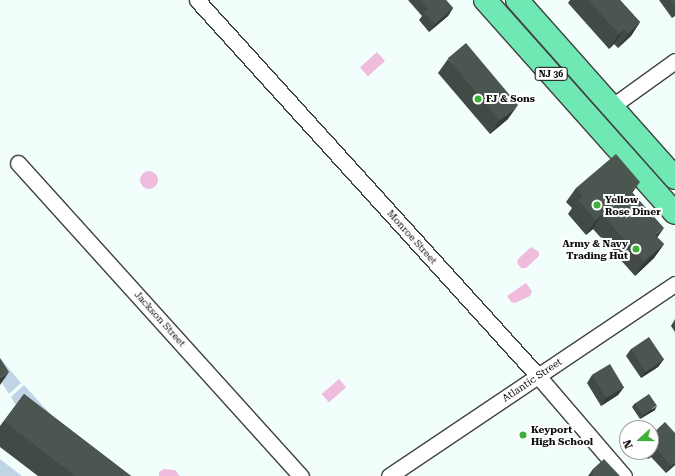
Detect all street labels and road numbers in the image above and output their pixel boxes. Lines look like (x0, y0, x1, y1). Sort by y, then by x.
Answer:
road number: NJ 36 (534, 67, 568, 81)
street label: Monroe Street (384, 207, 440, 267)
street label: Jackson Street (132, 289, 188, 349)
street label: Atlantic Street (500, 356, 564, 404)

